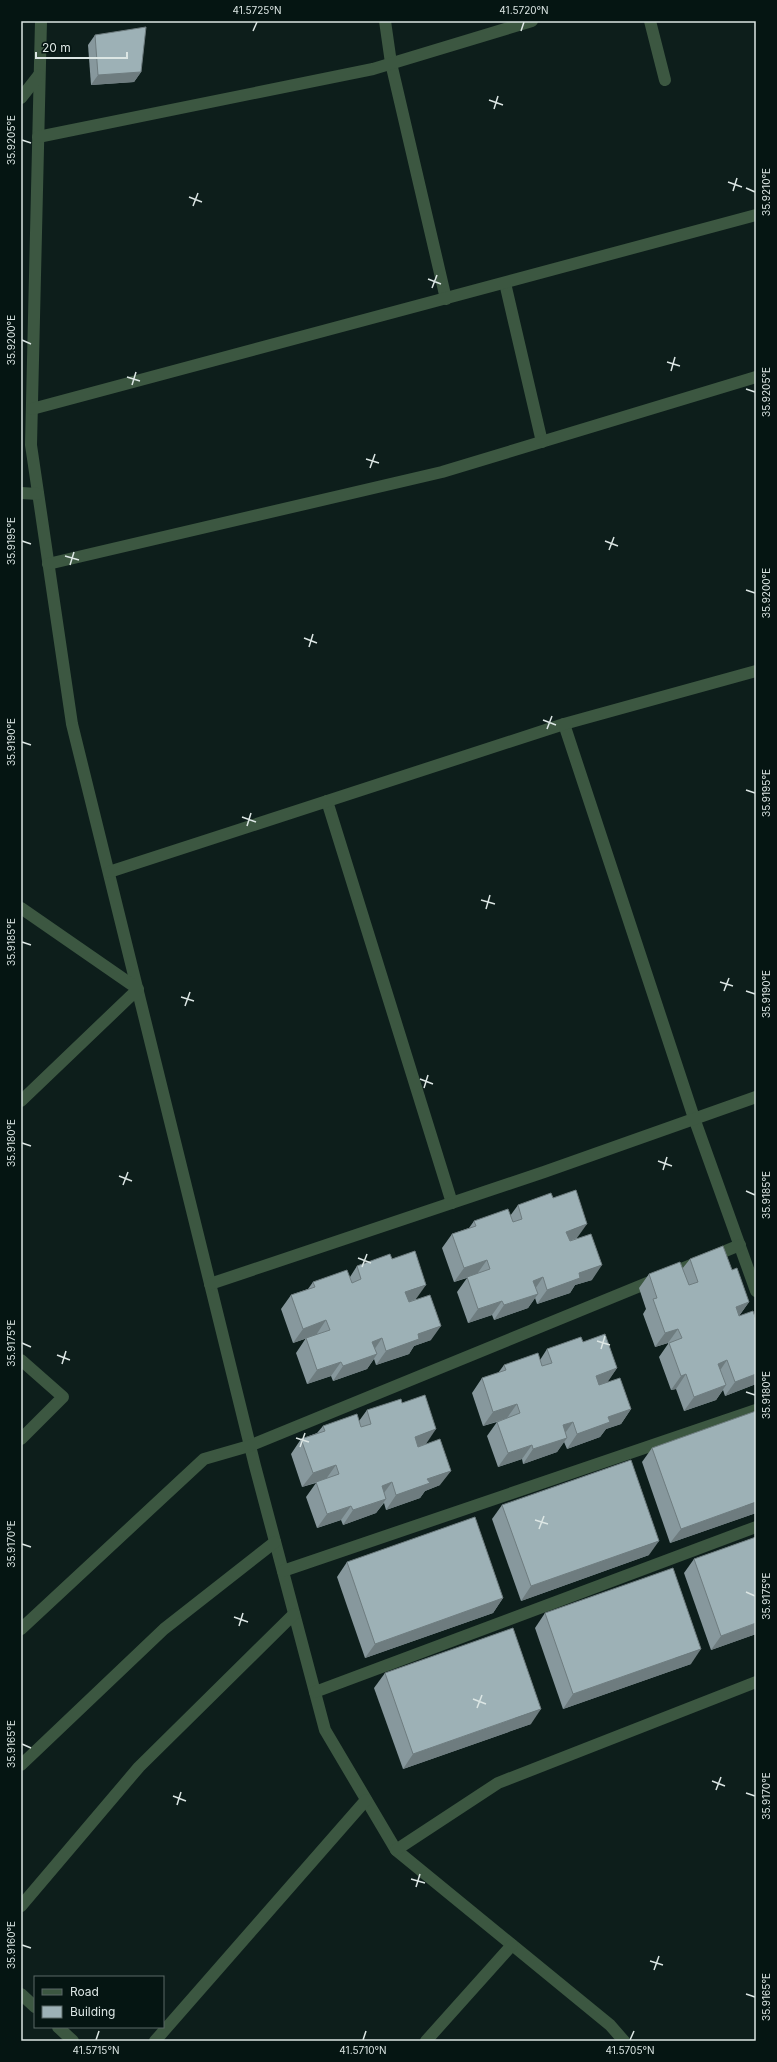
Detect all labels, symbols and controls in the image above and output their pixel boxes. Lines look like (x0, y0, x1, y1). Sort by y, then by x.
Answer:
text: 41.5725°N (232, 4, 282, 16)
text: 41.5720°N (499, 4, 549, 16)
scale bar (36, 34, 127, 60)
text: 20 m (42, 40, 71, 55)
text: 35.9205°E (5, 115, 17, 165)
text: 35.9210°E (760, 168, 772, 216)
text: 35.9200°E (5, 315, 17, 365)
text: 35.9205°E (760, 367, 772, 417)
text: 35.9195°E (5, 517, 17, 565)
text: 35.9200°E (760, 568, 772, 618)
text: 35.9190°E (5, 718, 17, 766)
text: 35.9195°E (760, 769, 772, 817)
text: 35.9185°E (5, 918, 17, 966)
text: 35.9190°E (760, 970, 772, 1018)
text: 35.9180°E (5, 1119, 17, 1167)
text: 35.9185°E (760, 1171, 772, 1219)
text: 35.9175°E (5, 1319, 17, 1367)
text: 35.9180°E (760, 1371, 772, 1419)
text: 35.9170°E (5, 1520, 17, 1568)
text: 35.9175°E (760, 1572, 772, 1620)
text: 35.9165°E (5, 1720, 17, 1768)
text: 35.9170°E (760, 1772, 772, 1820)
text: 35.9160°E (5, 1921, 17, 1969)
text: 35.9165°E (760, 1973, 772, 2021)
legend (34, 1976, 164, 2028)
text: Road (70, 1984, 99, 1999)
text: Building (70, 2004, 115, 2019)
text: 41.5715°N (72, 2044, 120, 2056)
text: 41.5710°N (339, 2044, 387, 2056)
text: 41.5705°N (605, 2044, 655, 2056)

